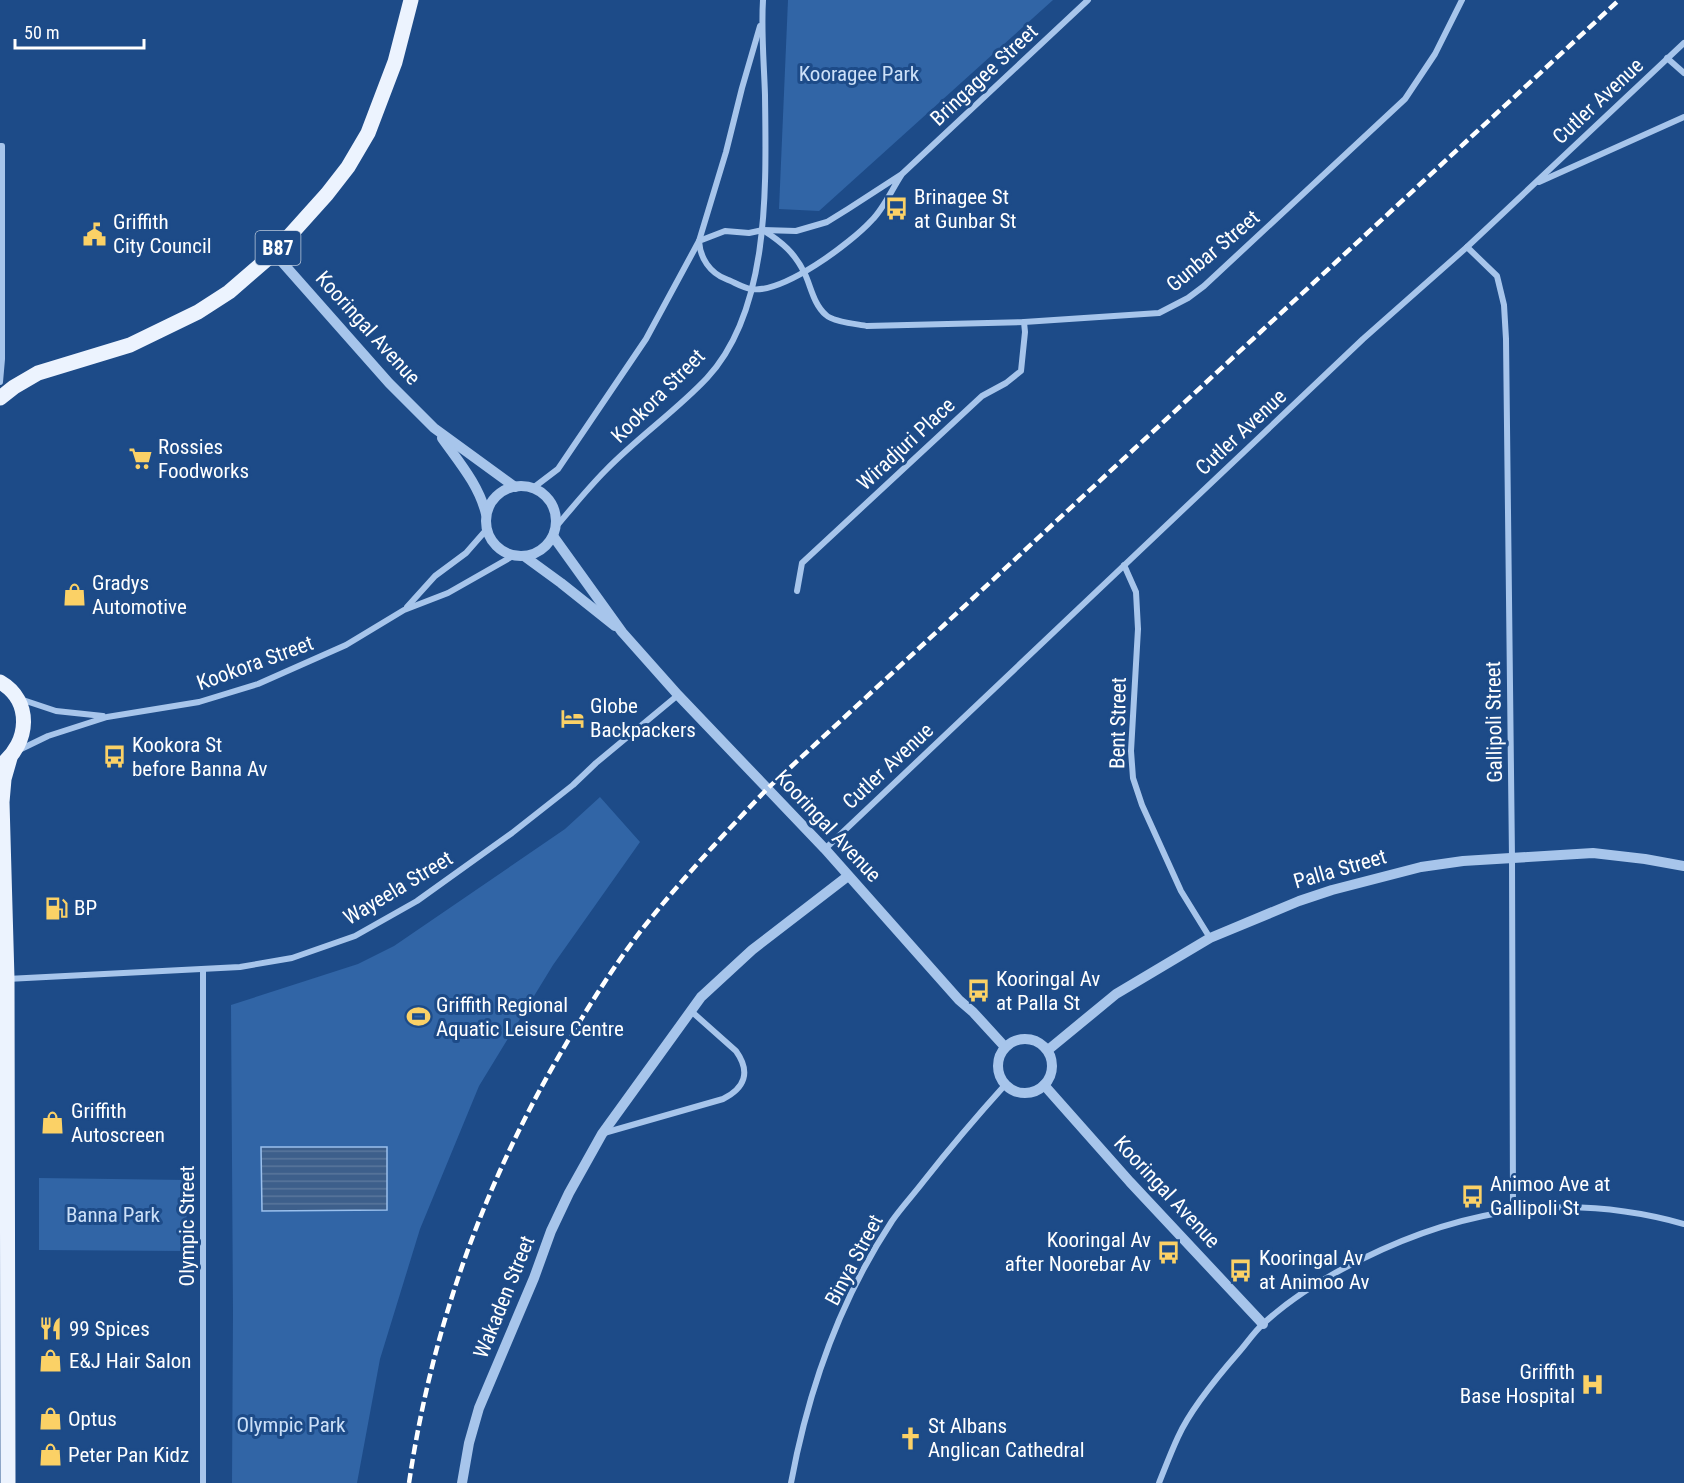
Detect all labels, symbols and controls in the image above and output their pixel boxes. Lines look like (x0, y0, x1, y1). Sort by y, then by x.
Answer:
scale bar (15, 12, 144, 50)
street label: Bringagee Street (926, 19, 1042, 131)
text: 50 m (24, 22, 59, 43)
street label: Cutler Avenue (1548, 53, 1648, 149)
park label: Kooragee Park (799, 62, 920, 86)
place label: Brinagee St at Gunbar St (914, 185, 1017, 233)
bus stop icon: Brinagee St at Gunbar St (883, 196, 909, 222)
street label: Gunbar Street (1162, 205, 1264, 297)
place label: Griffith City Council (113, 210, 212, 258)
public building icon: Griffith City Council (82, 221, 108, 247)
road number: B87 (256, 231, 300, 265)
street label: Kooringal Avenue (311, 266, 425, 390)
street label: Kookora Street (606, 344, 710, 448)
street label: Cutler Avenue (1191, 384, 1291, 480)
street label: Wiradjuri Place (852, 393, 960, 495)
place label: Rossies Foodworks (158, 435, 249, 483)
supermarket icon: Rossies Foodworks (127, 446, 153, 472)
place label: Gradys Automotive (92, 571, 187, 619)
shop icon: Gradys Automotive (61, 582, 87, 608)
street label: Kookora Street (193, 631, 317, 695)
street label: Gallipoli Street (1481, 661, 1507, 783)
street label: Bent Street (1105, 677, 1131, 769)
place label: Globe Backpackers (590, 694, 696, 742)
hotel icon: Globe Backpackers (559, 705, 585, 731)
street label: Cutler Avenue (838, 718, 938, 814)
place label: Kookora St before Banna Av (132, 733, 268, 781)
bus stop icon: Kookora St before Banna Av (101, 744, 127, 770)
street label: Kooringal Avenue (770, 765, 886, 887)
street label: Palla Street (1291, 844, 1389, 894)
street label: Wayeela Street (339, 846, 457, 930)
fuel station icon: BP (43, 895, 69, 921)
place label: BP (74, 896, 97, 920)
place label: Kooringal Av at Palla St (996, 967, 1100, 1015)
bus stop icon: Kooringal Av at Palla St (965, 978, 991, 1004)
place label: Griffith Regional Aquatic Leisure Centre (436, 993, 624, 1041)
sports icon: Griffith Regional Aquatic Leisure Centre (405, 1004, 431, 1030)
place label: Griffith Autoscreen (71, 1099, 165, 1147)
shop icon: Griffith Autoscreen (40, 1110, 66, 1136)
street label: Kooringal Avenue (1109, 1131, 1225, 1253)
street label: Olympic Street (175, 1166, 199, 1286)
place label: Animoo Ave at Gallipoli St (1490, 1172, 1610, 1220)
bus stop icon: Animoo Ave at Gallipoli St (1459, 1183, 1485, 1209)
park label: Banna Park (66, 1203, 161, 1227)
street label: Binya Street (820, 1211, 888, 1309)
place label: Kooringal Av after Noorebar Av (1005, 1228, 1151, 1276)
street label: Wakaden Street (469, 1232, 539, 1362)
bus stop icon: Kooringal Av after Noorebar Av (1156, 1239, 1182, 1265)
place label: Kooringal Av at Animoo Av (1259, 1246, 1370, 1294)
bus stop icon: Kooringal Av at Animoo Av (1228, 1257, 1254, 1283)
restaurant icon: 99 Spices (38, 1316, 64, 1342)
place label: 99 Spices (69, 1317, 150, 1341)
shop icon: E&J Hair Salon (38, 1348, 64, 1374)
place label: E&J Hair Salon (69, 1349, 191, 1373)
place label: Griffith Base Hospital (1460, 1360, 1575, 1408)
hospital icon: Griffith Base Hospital (1580, 1371, 1606, 1397)
shop icon: Optus (37, 1406, 63, 1432)
place label: Optus (68, 1407, 117, 1431)
park label: Olympic Park (236, 1413, 346, 1437)
place label: St Albans Anglican Cathedral (928, 1414, 1084, 1462)
church icon: St Albans Anglican Cathedral (897, 1425, 923, 1451)
shop icon: Peter Pan Kidz (37, 1442, 63, 1468)
place label: Peter Pan Kidz (68, 1443, 189, 1467)

